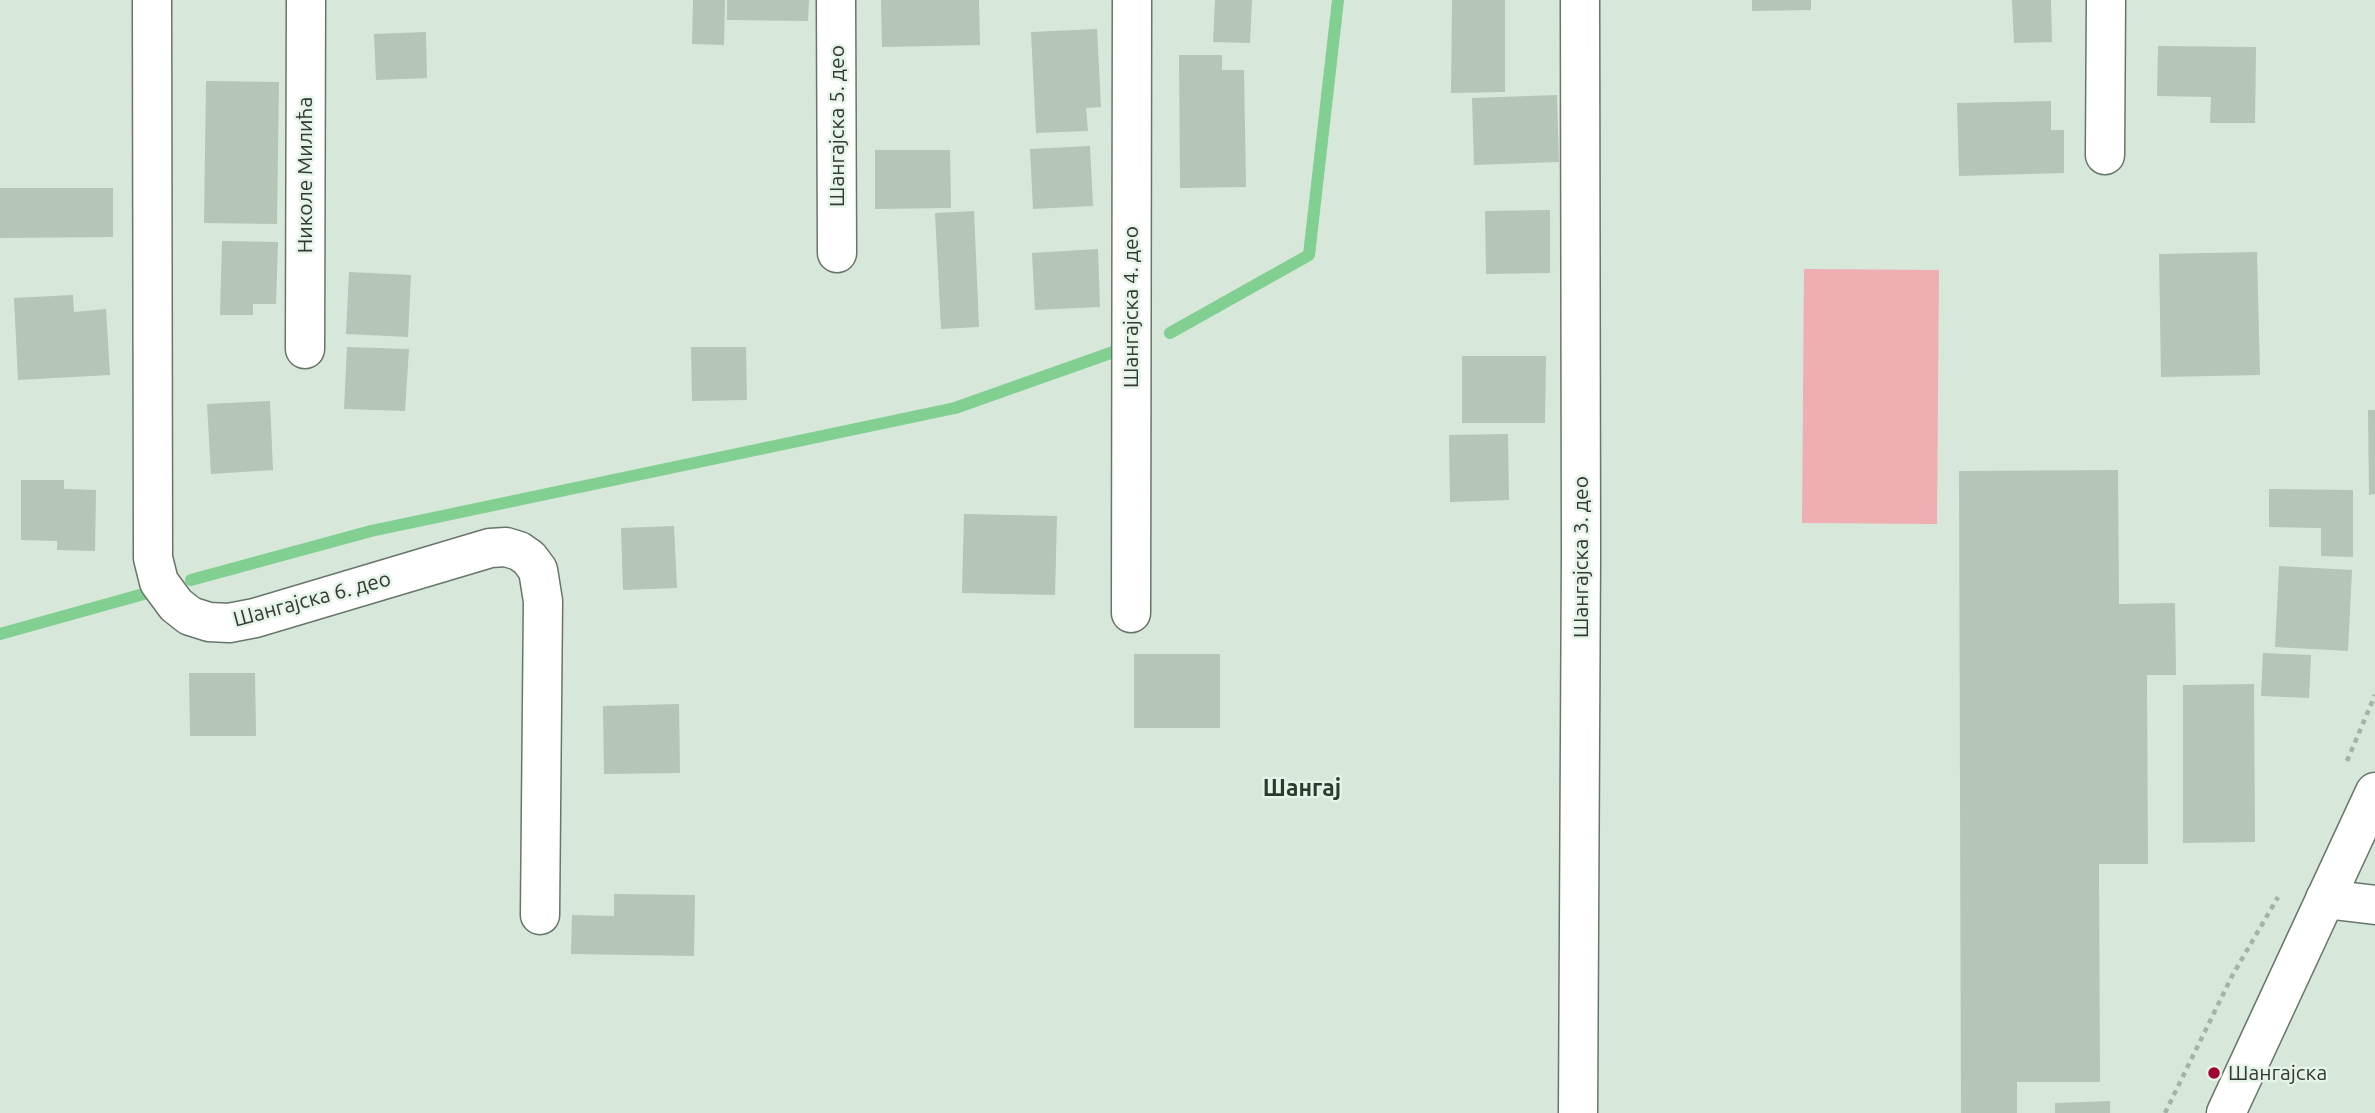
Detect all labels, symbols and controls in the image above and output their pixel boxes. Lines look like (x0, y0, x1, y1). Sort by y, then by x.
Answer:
street label: Шангајска 5. део (824, 45, 850, 207)
street label: Николе Милића (292, 97, 318, 253)
street label: Шангајска 4. део (1118, 226, 1144, 388)
street label: Шангајска 3. део (1568, 476, 1594, 638)
street label: Шангајска 6. део (231, 566, 393, 632)
district label: Шангај (1263, 774, 1341, 802)
place label: Шангајска (2228, 1060, 2327, 1086)
marker: Шангајска (2206, 1065, 2222, 1081)

